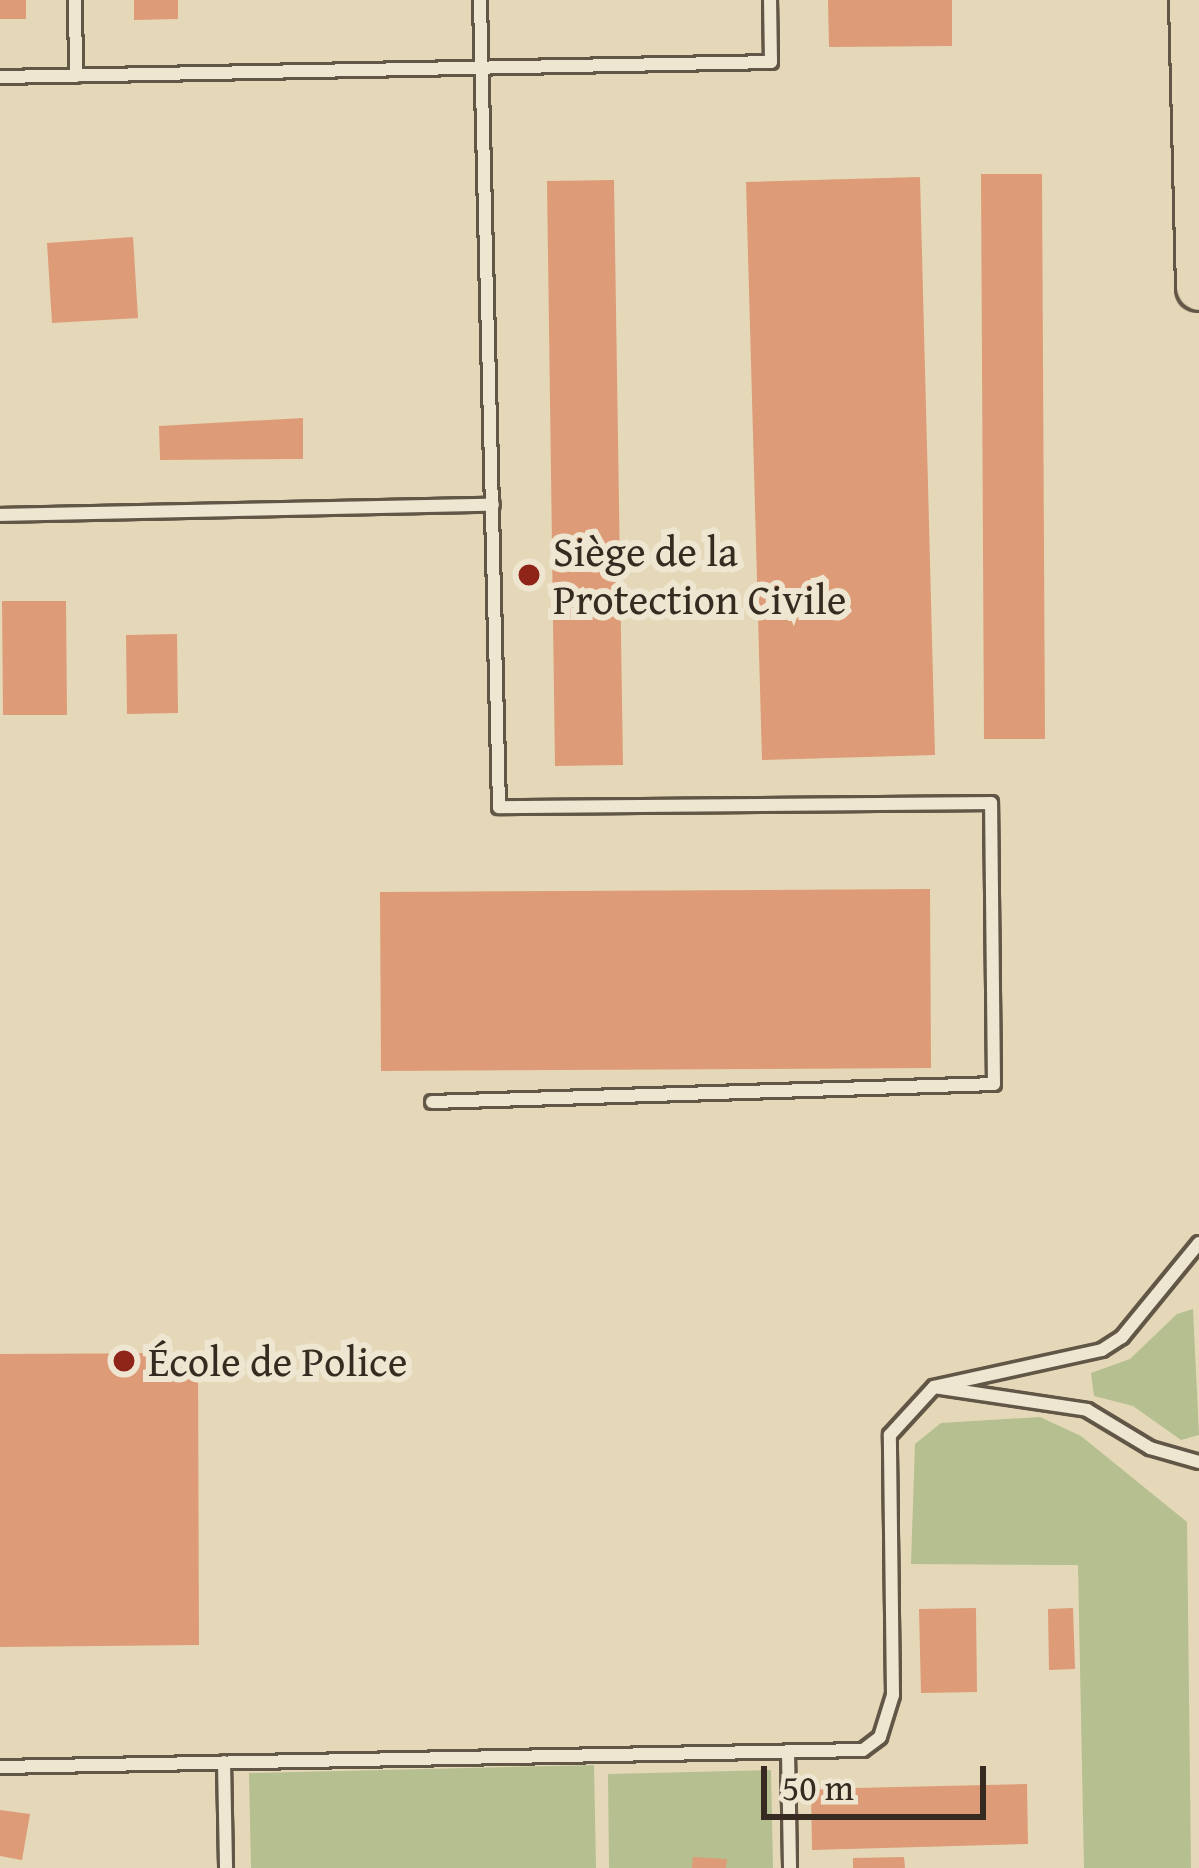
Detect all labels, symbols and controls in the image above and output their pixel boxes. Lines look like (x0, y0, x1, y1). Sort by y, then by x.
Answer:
place label: Siège de la Protection Civile (553, 526, 847, 624)
marker: Siège de la Protection Civile (516, 562, 542, 588)
place label: École de Police (148, 1336, 407, 1386)
marker: École de Police (111, 1348, 137, 1374)
scale bar (767, 1742, 992, 1816)
text: 50 m (782, 1760, 854, 1813)

